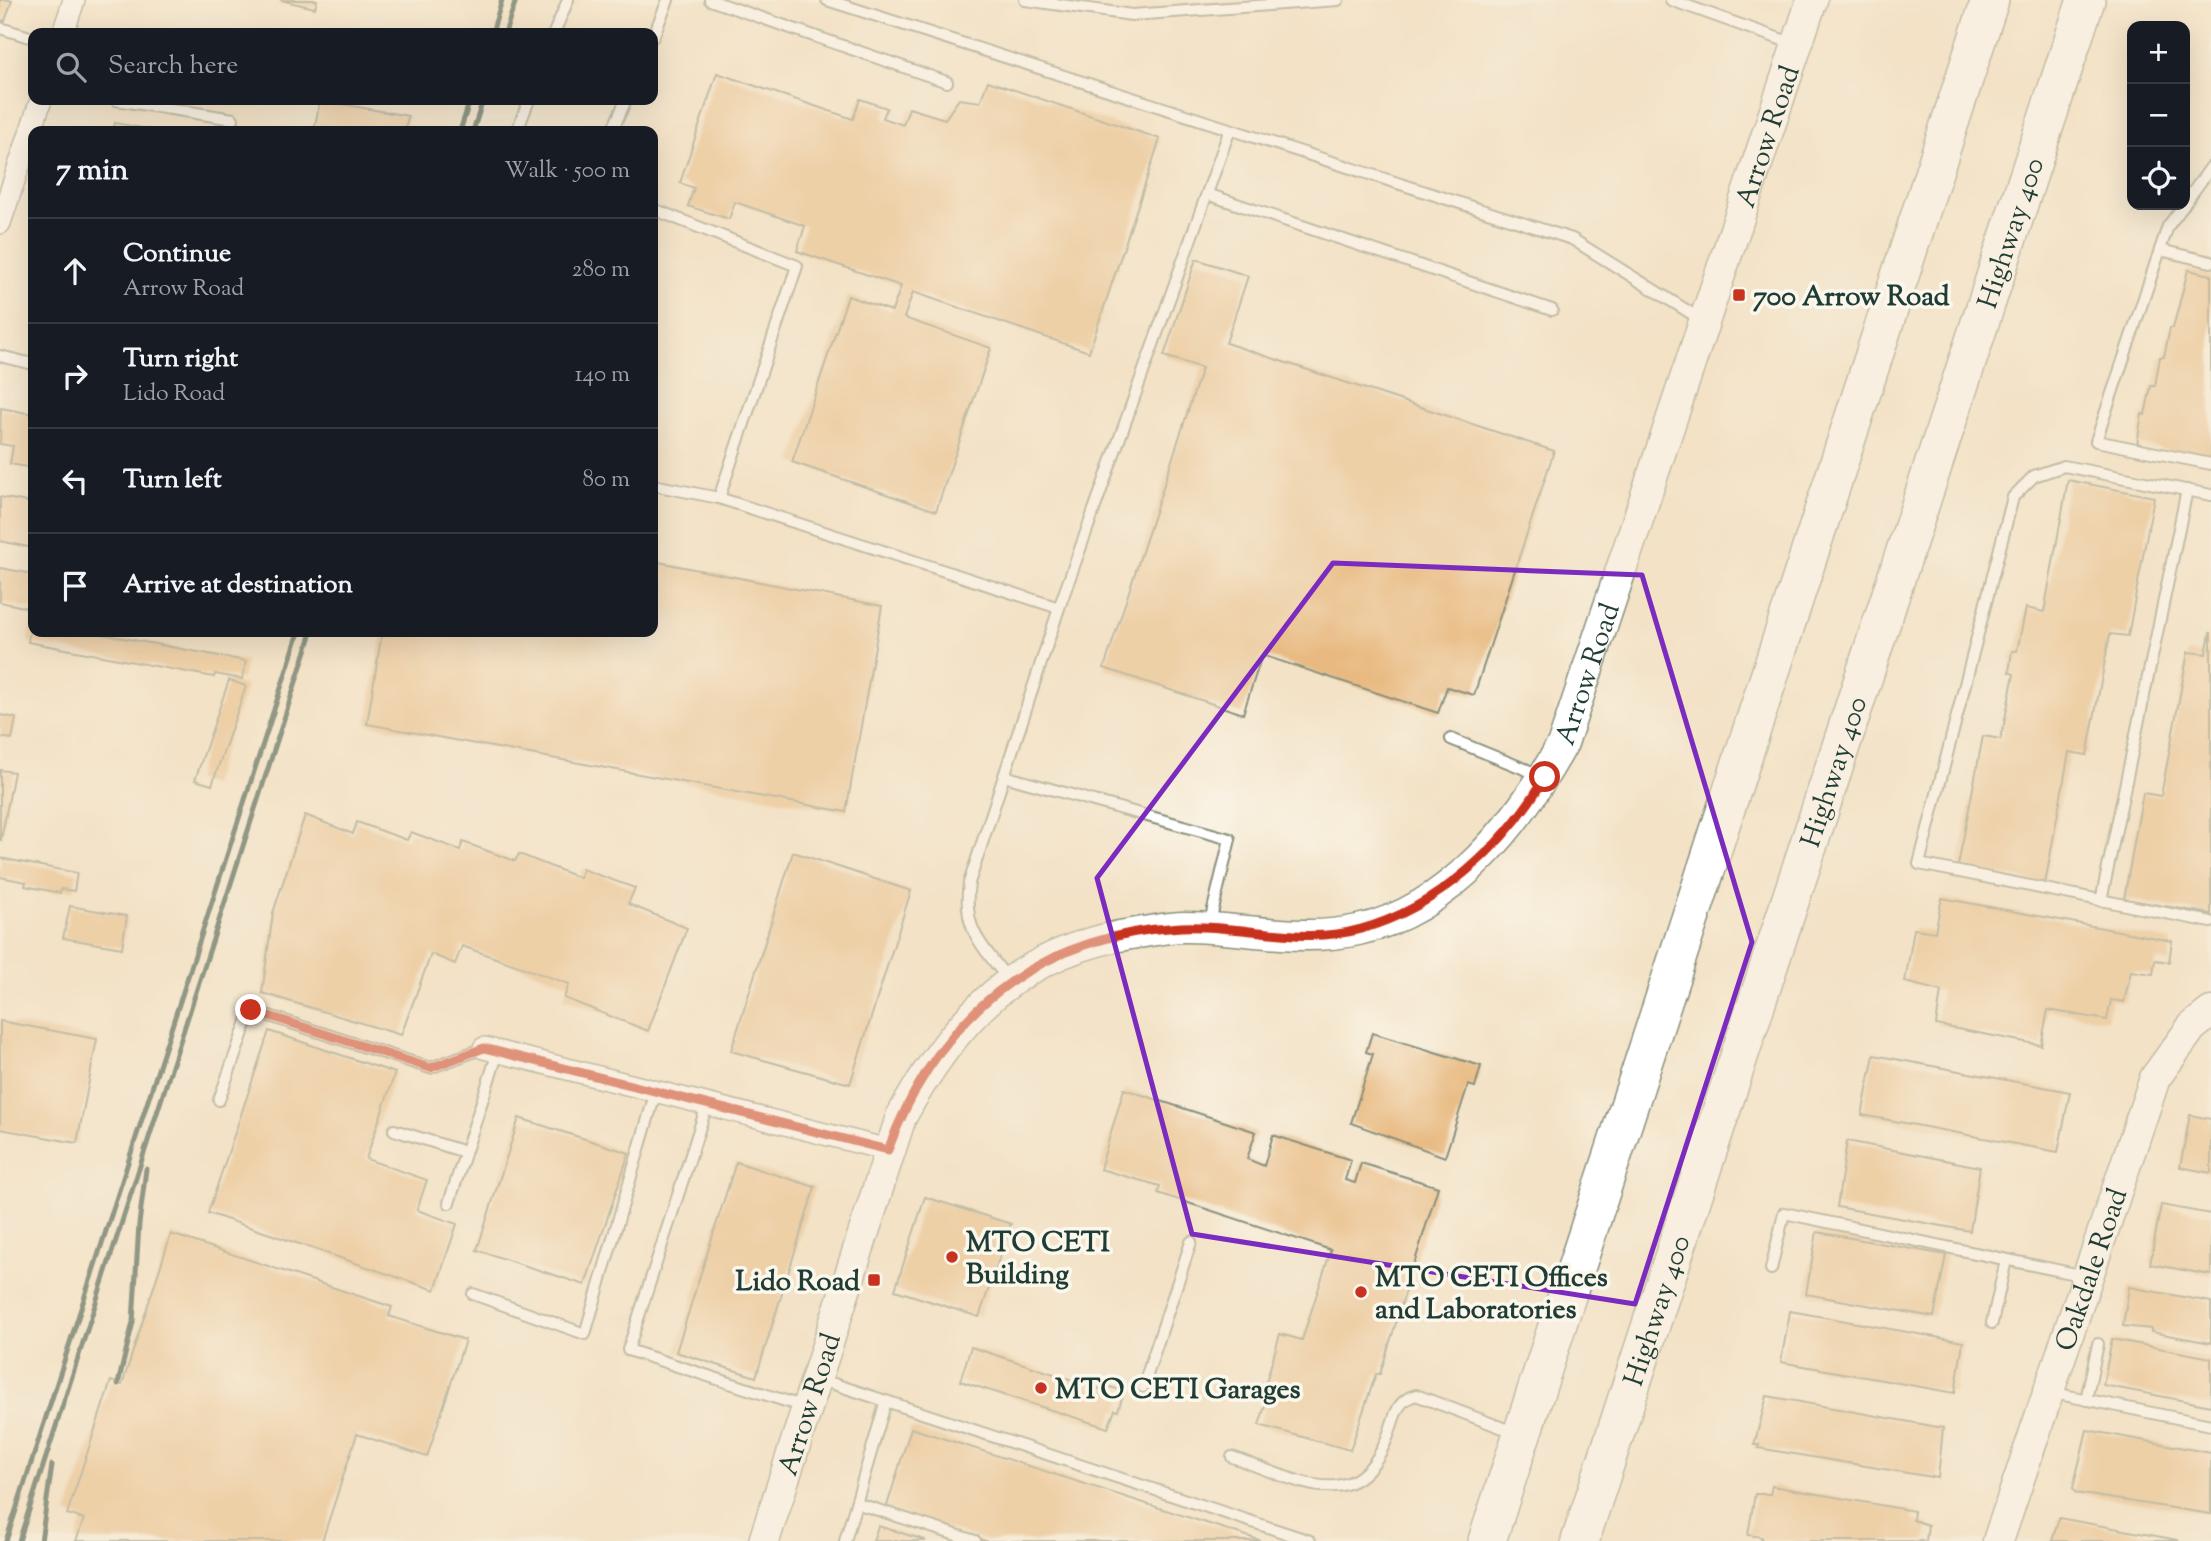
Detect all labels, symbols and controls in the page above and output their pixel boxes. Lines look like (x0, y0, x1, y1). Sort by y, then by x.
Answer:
map controls (2127, 21, 2190, 210)
button: + (2127, 21, 2190, 84)
search box (28, 28, 658, 105)
icon: search (52, 48, 90, 86)
text: Search here (108, 48, 238, 85)
street label: Arrow Road (1727, 60, 1812, 213)
button: − (2127, 84, 2190, 147)
button: locate (2127, 147, 2190, 210)
text: 7 min (56, 150, 128, 193)
street label: Highway 400 (1969, 153, 2056, 314)
text: Walk · 500 m (504, 155, 630, 188)
text: Continue (123, 236, 231, 273)
icon: ahead (56, 252, 94, 290)
text: 280 m (572, 254, 630, 287)
text: Arrow Road (123, 273, 244, 306)
place label: 700 Arrow Road (1753, 278, 1950, 318)
marker: 700 Arrow Road (1731, 287, 1747, 303)
text: Turn right (123, 341, 238, 378)
icon: right (56, 357, 94, 395)
text: 140 m (575, 359, 630, 392)
text: Lido Road (123, 378, 225, 411)
icon: left (56, 462, 94, 500)
text: Turn left (123, 462, 222, 499)
text: 80 m (582, 464, 630, 497)
icon: arrive (56, 567, 94, 605)
text: Arrive at destination (123, 567, 353, 604)
street label: Arrow Road (1547, 598, 1632, 751)
street label: Highway 400 (1792, 692, 1879, 853)
route start (1529, 761, 1560, 792)
route end (235, 994, 266, 1025)
street label: Oakdale Road (2047, 1183, 2139, 1357)
place label: MTO CETI Building (966, 1224, 1110, 1296)
street label: Highway 400 (1615, 1230, 1702, 1392)
marker: MTO CETI Building (944, 1249, 960, 1265)
place label: MTO CETI Offices and Laboratories (1375, 1259, 1608, 1331)
place label: Lido Road (736, 1263, 860, 1303)
marker: Lido Road (866, 1272, 882, 1288)
marker: MTO CETI Offices and Laboratories (1353, 1284, 1369, 1300)
street label: Arrow Road (769, 1328, 853, 1481)
place label: MTO CETI Garages (1055, 1371, 1301, 1411)
marker: MTO CETI Garages (1033, 1380, 1049, 1396)

